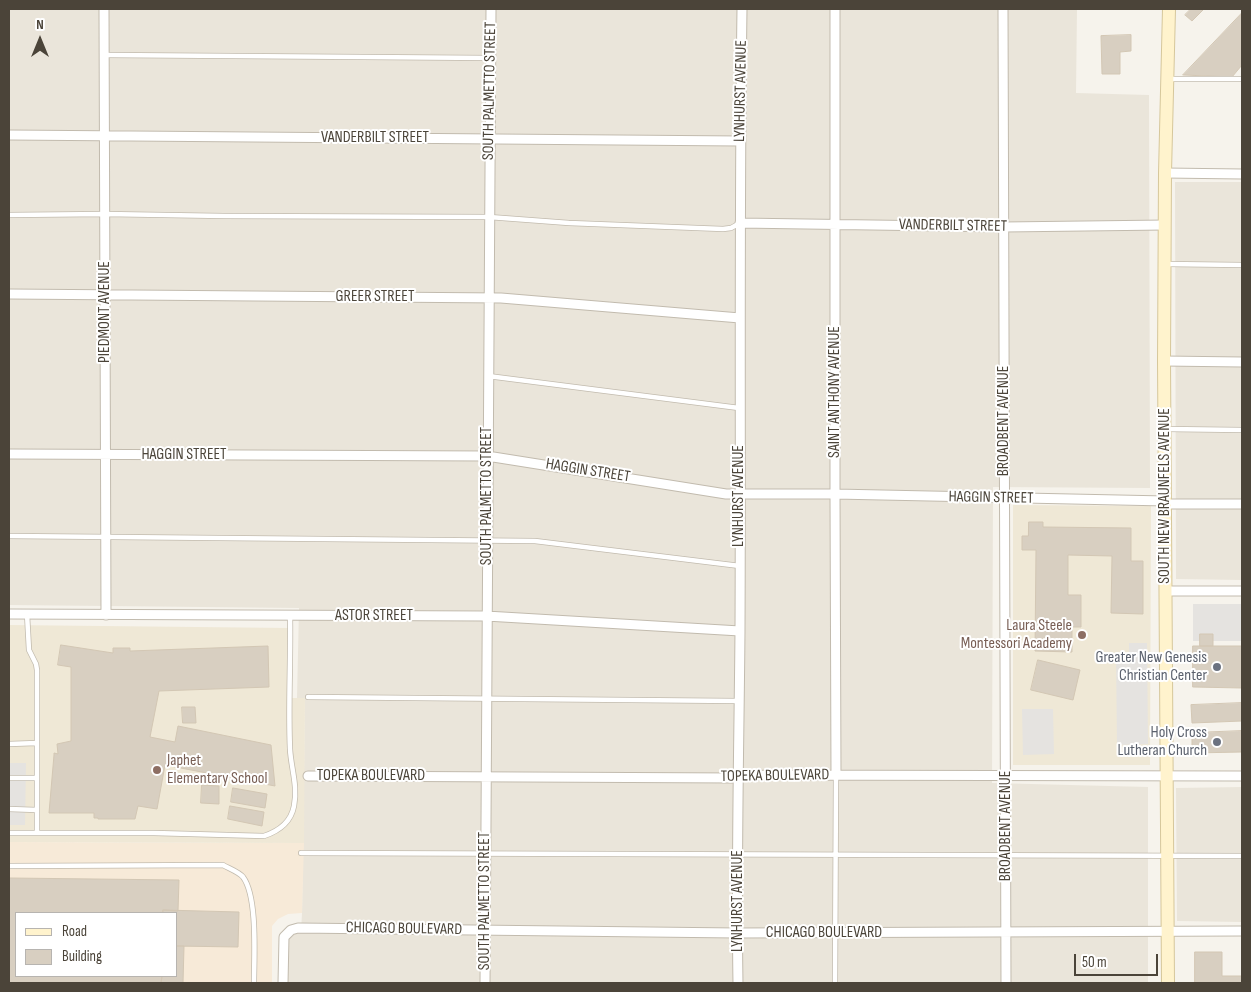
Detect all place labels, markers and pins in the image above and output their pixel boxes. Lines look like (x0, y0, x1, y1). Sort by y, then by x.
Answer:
place label: Laura Steele Montessori Academy (961, 616, 1072, 654)
marker: Laura Steele Montessori Academy (1076, 629, 1088, 641)
place label: Greater New Genesis Christian Center (1095, 648, 1207, 686)
marker: Greater New Genesis Christian Center (1211, 661, 1223, 673)
place label: Holy Cross Lutheran Church (1117, 723, 1207, 761)
marker: Holy Cross Lutheran Church (1211, 736, 1223, 748)
place label: Japhet Elementary School (167, 751, 267, 789)
marker: Japhet Elementary School (151, 764, 163, 776)

